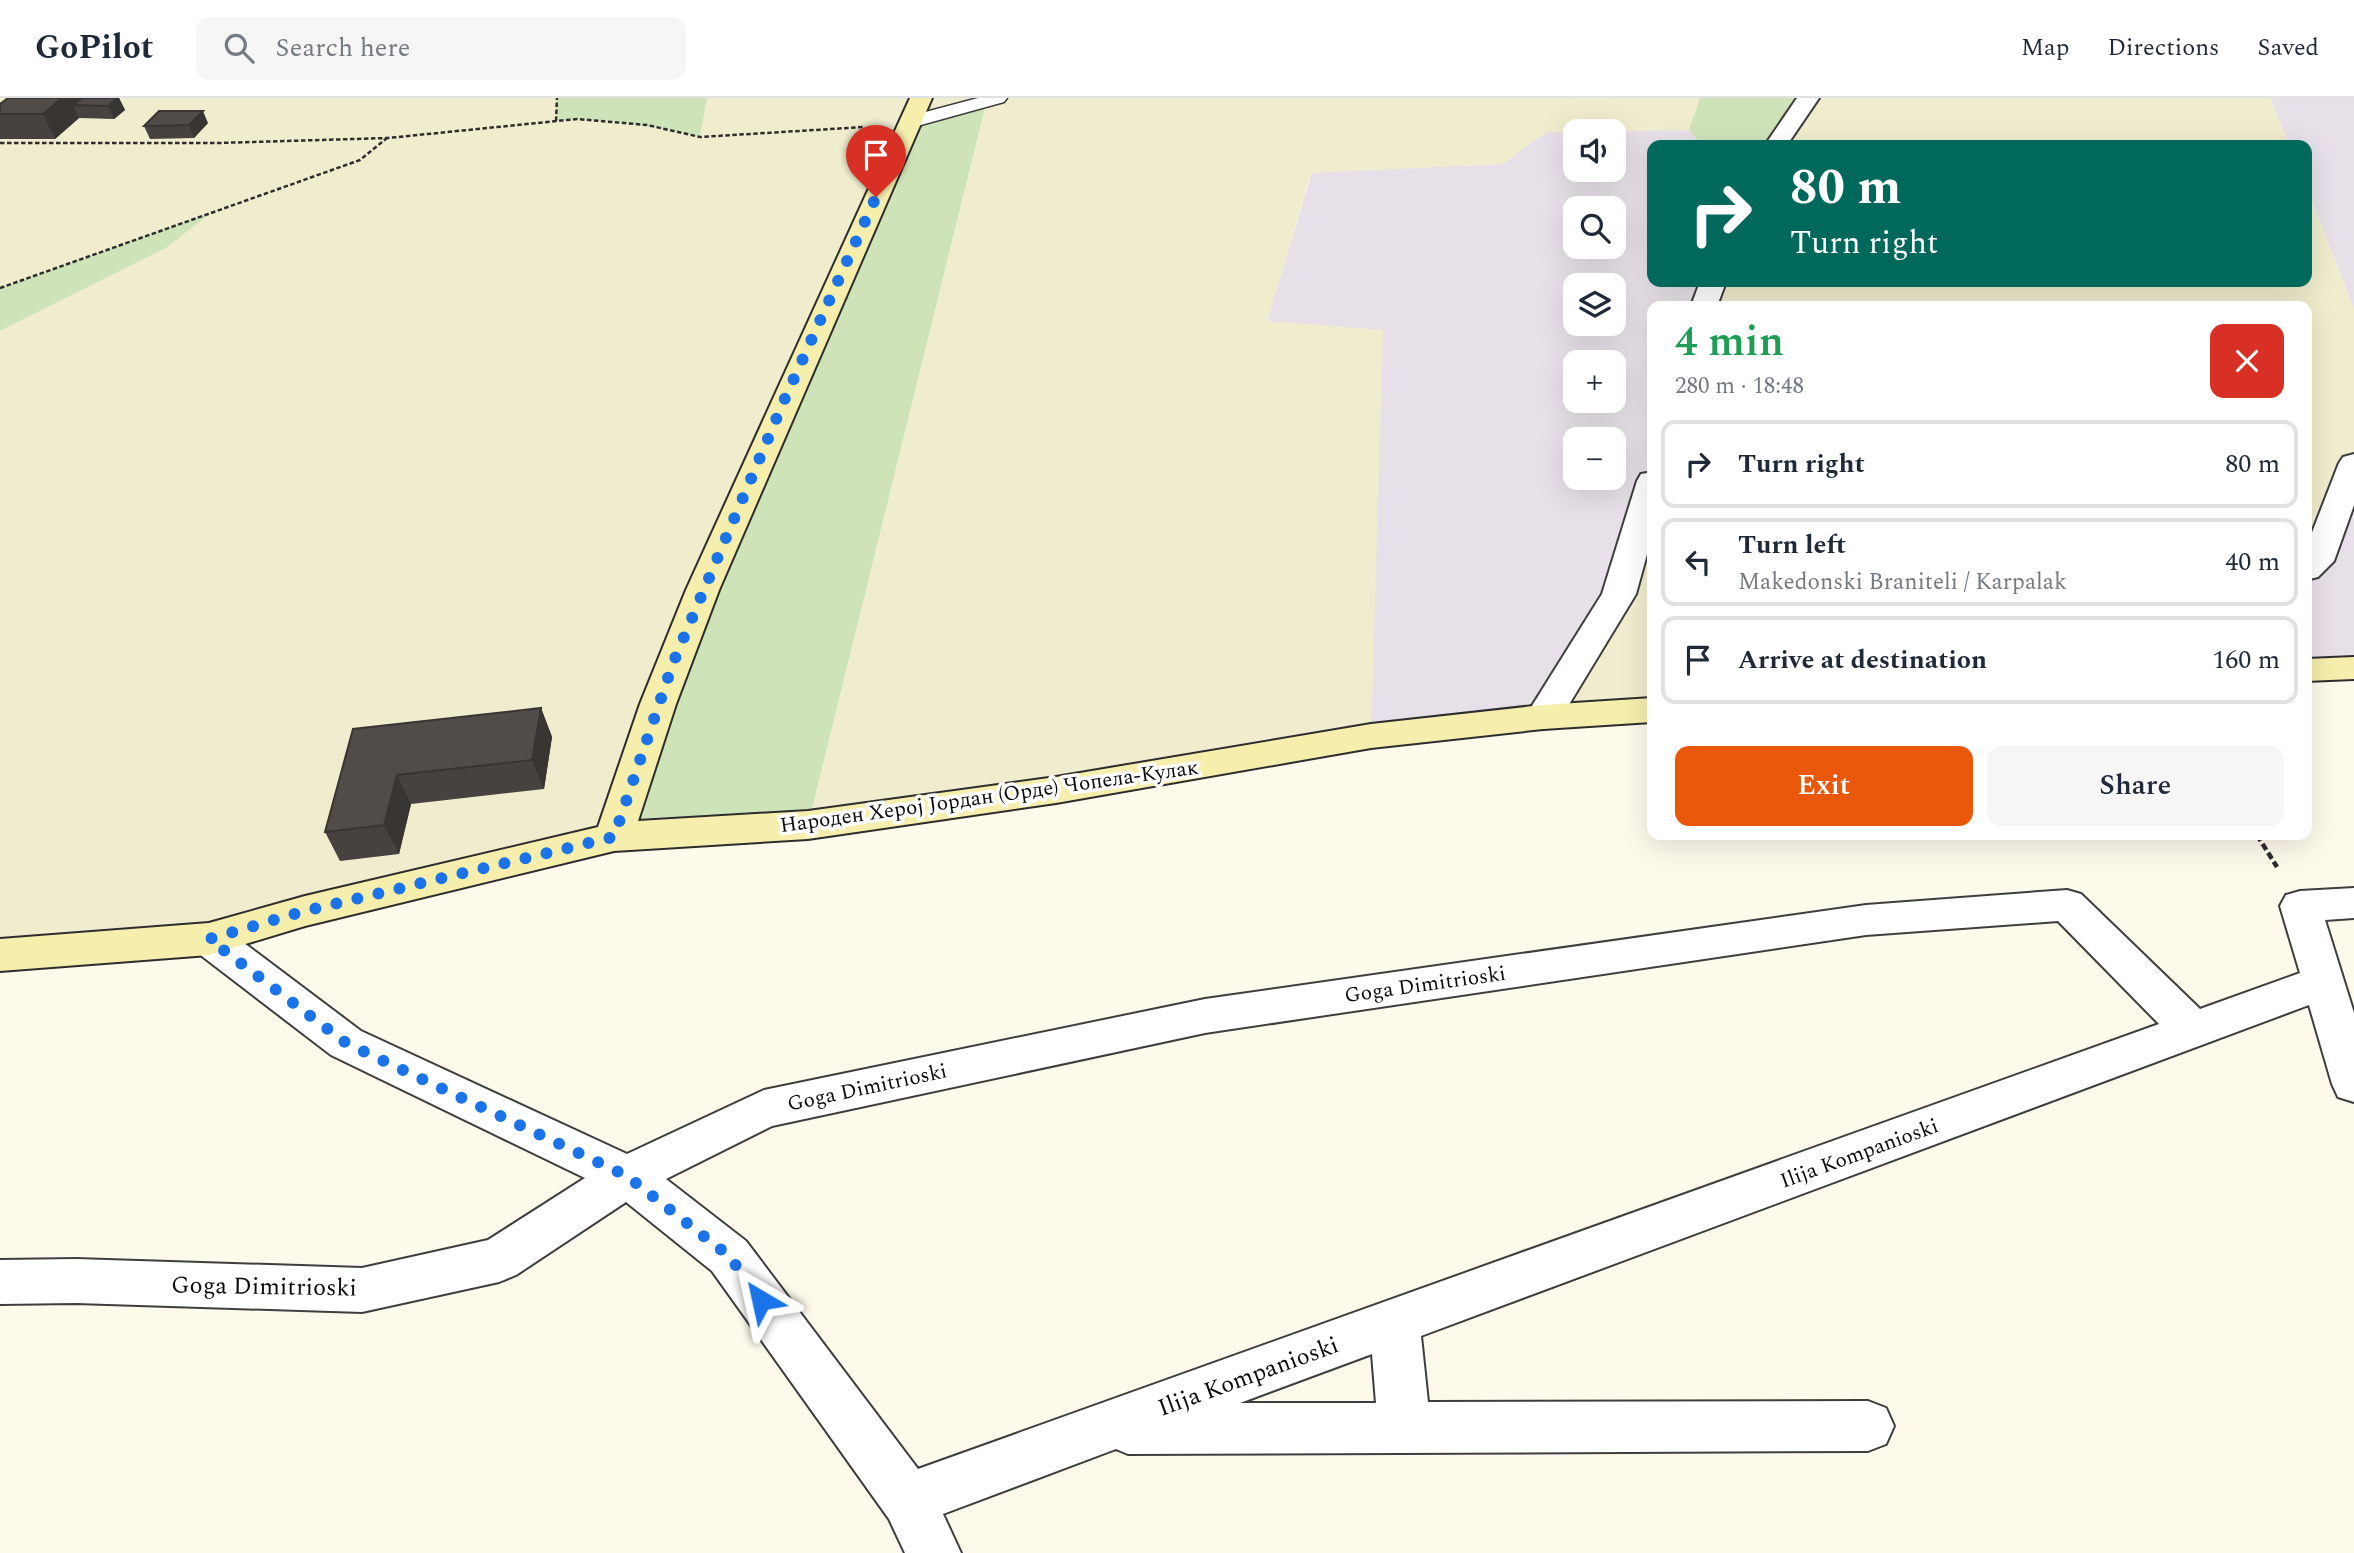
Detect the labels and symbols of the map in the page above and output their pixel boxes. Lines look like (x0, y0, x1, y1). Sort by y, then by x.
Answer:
pin (846, 125, 906, 197)
street label: Народен Херој Јордан (Орде) Чопела-Кулак (778, 752, 1201, 842)
street label: Goga Dimitrioski (1342, 958, 1508, 1012)
street label: Goga Dimitrioski (784, 1055, 950, 1121)
street label: Ilija Kompanioski (1776, 1110, 1943, 1197)
position arrow (724, 1263, 798, 1337)
street label: Goga Dimitrioski (171, 1267, 357, 1307)
street label: Ilija Kompanioski (1153, 1328, 1344, 1426)

